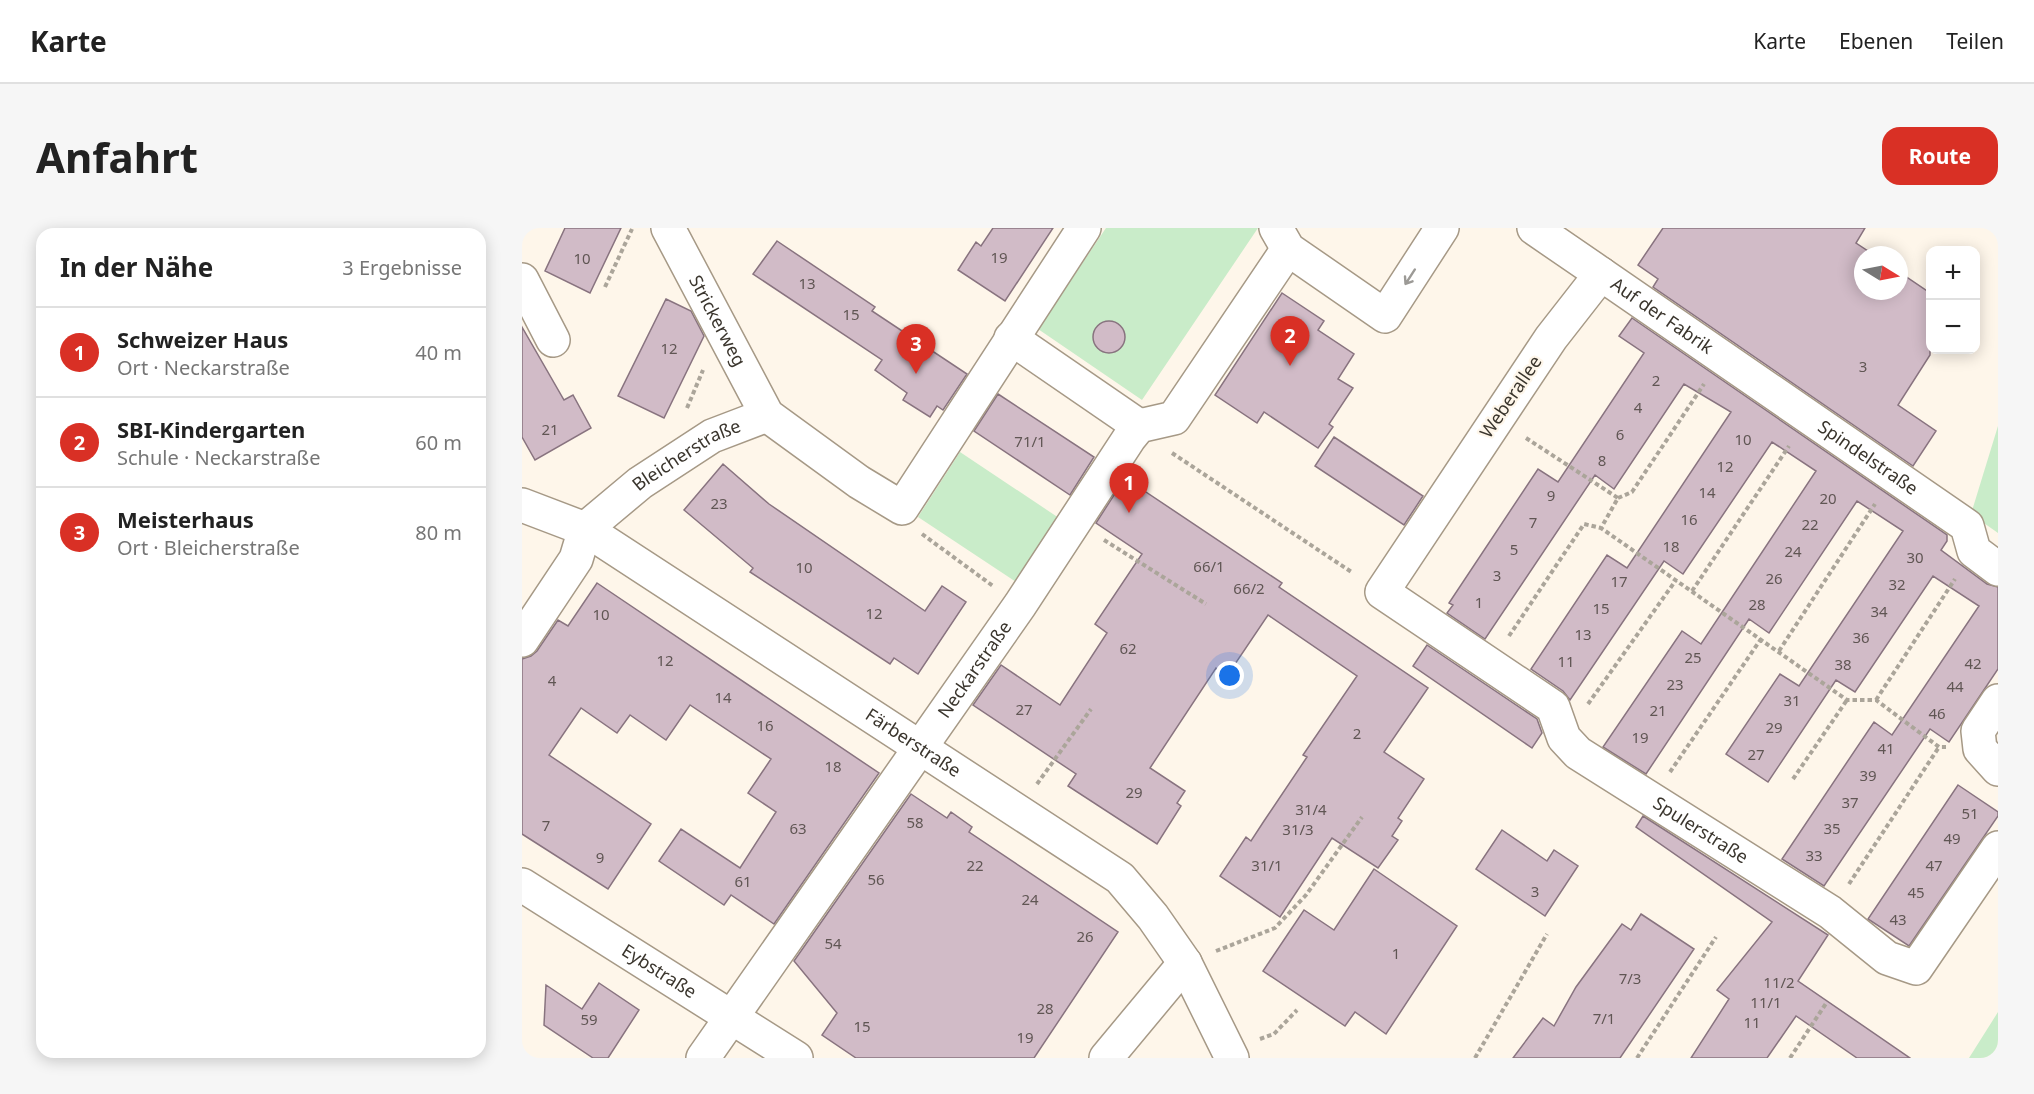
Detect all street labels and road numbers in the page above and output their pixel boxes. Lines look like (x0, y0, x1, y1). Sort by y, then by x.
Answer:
street label: Strickerweg (684, 271, 752, 370)
street label: Auf der Fabrik (1607, 271, 1719, 359)
street label: Weberallee (1474, 351, 1547, 442)
street label: Bleicherstraße (627, 413, 744, 496)
street label: Spindelstraße (1814, 414, 1923, 500)
street label: Neckarstraße (932, 616, 1016, 722)
street label: Färberstraße (861, 702, 966, 782)
street label: Spulerstraße (1649, 790, 1753, 869)
street label: Eybstraße (618, 938, 701, 1003)

